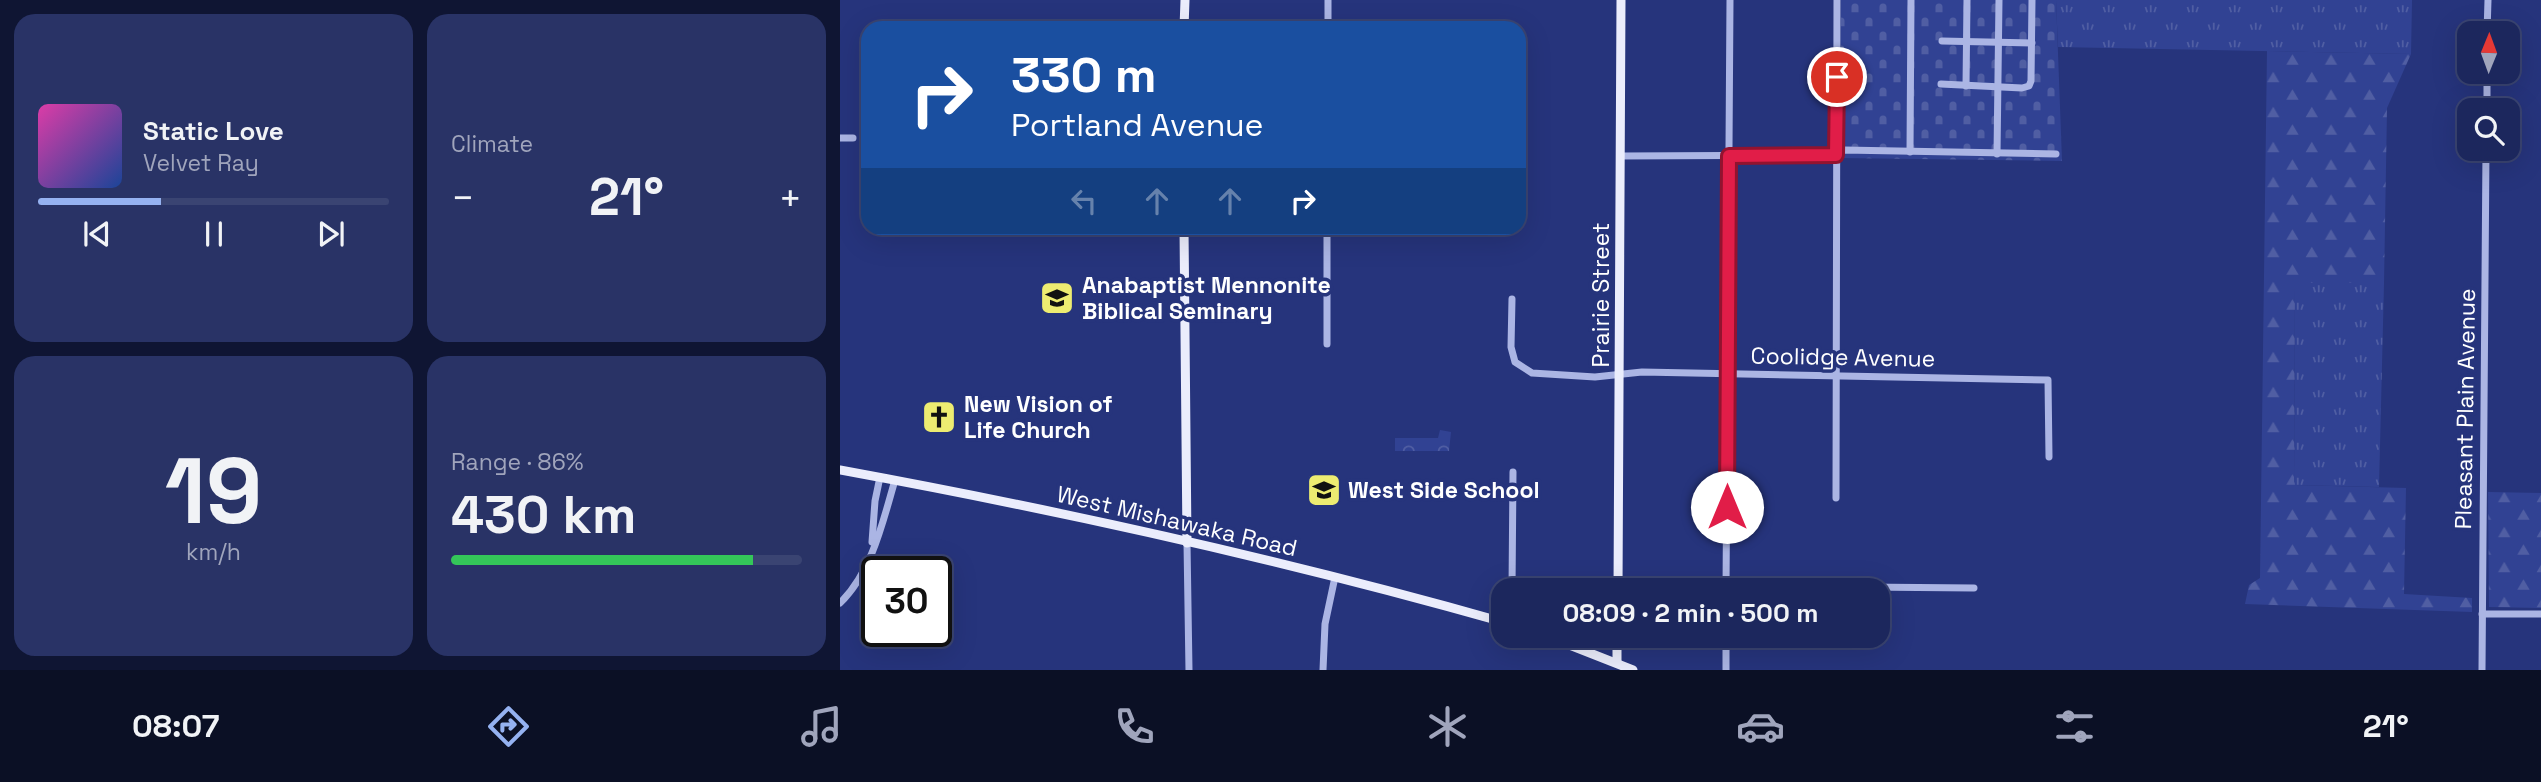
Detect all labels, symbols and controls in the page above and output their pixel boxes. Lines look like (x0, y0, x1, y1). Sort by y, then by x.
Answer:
north arrow (2457, 21, 2520, 84)
map controls (2457, 21, 2520, 161)
text: 330 m (1011, 44, 1157, 106)
pin (1807, 47, 1867, 107)
icon: right (896, 49, 987, 140)
icon: arrive (1818, 58, 1856, 96)
button: search (2457, 98, 2520, 161)
text: Portland Avenue (1011, 105, 1264, 145)
text: Static Love (143, 114, 284, 148)
text: Climate (451, 129, 533, 159)
text: Velvet Ray (143, 148, 259, 178)
text: 21° (589, 164, 664, 230)
text: − (451, 174, 475, 222)
text: + (778, 174, 802, 222)
icon: left (1065, 182, 1103, 220)
icon: ahead (1138, 182, 1176, 220)
icon: ahead (1211, 182, 1249, 220)
icon: right (1284, 182, 1322, 220)
icon: previous (78, 215, 116, 253)
icon: pause (195, 215, 233, 253)
icon: next (312, 215, 350, 253)
street label: Prairie Street (1586, 222, 1616, 368)
place label: Anabaptist Mennonite Biblical Seminary (1082, 270, 1331, 326)
school or university icon: Anabaptist Mennonite Biblical Seminary (1038, 279, 1076, 317)
street label: Pleasant Plain Avenue (2448, 288, 2482, 530)
street label: Coolidge Avenue (1751, 340, 1935, 374)
place label: New Vision of Life Church (964, 389, 1113, 445)
church icon: New Vision of Life Church (920, 398, 958, 436)
text: 19 (165, 433, 262, 550)
text: Range · 86% (451, 447, 584, 477)
position arrow (1690, 470, 1764, 544)
school or university icon: West Side School (1305, 471, 1343, 509)
place label: West Side School (1348, 475, 1540, 505)
street label: West Mishawaka Road (1054, 479, 1300, 563)
text: 430 km (451, 482, 636, 548)
text: km/h (186, 537, 241, 567)
speed limit sign: 30 (861, 556, 952, 647)
text: 08:09 · 2 min · 500 m (1562, 596, 1819, 630)
icon: directions (484, 702, 533, 751)
icon: music (797, 702, 846, 751)
icon: phone (1110, 702, 1159, 751)
icon: climate (1423, 702, 1472, 751)
icon: car (1736, 702, 1785, 751)
icon: filters (2050, 702, 2099, 751)
text: 08:07 (132, 706, 219, 746)
text: 21° (2363, 706, 2409, 746)

